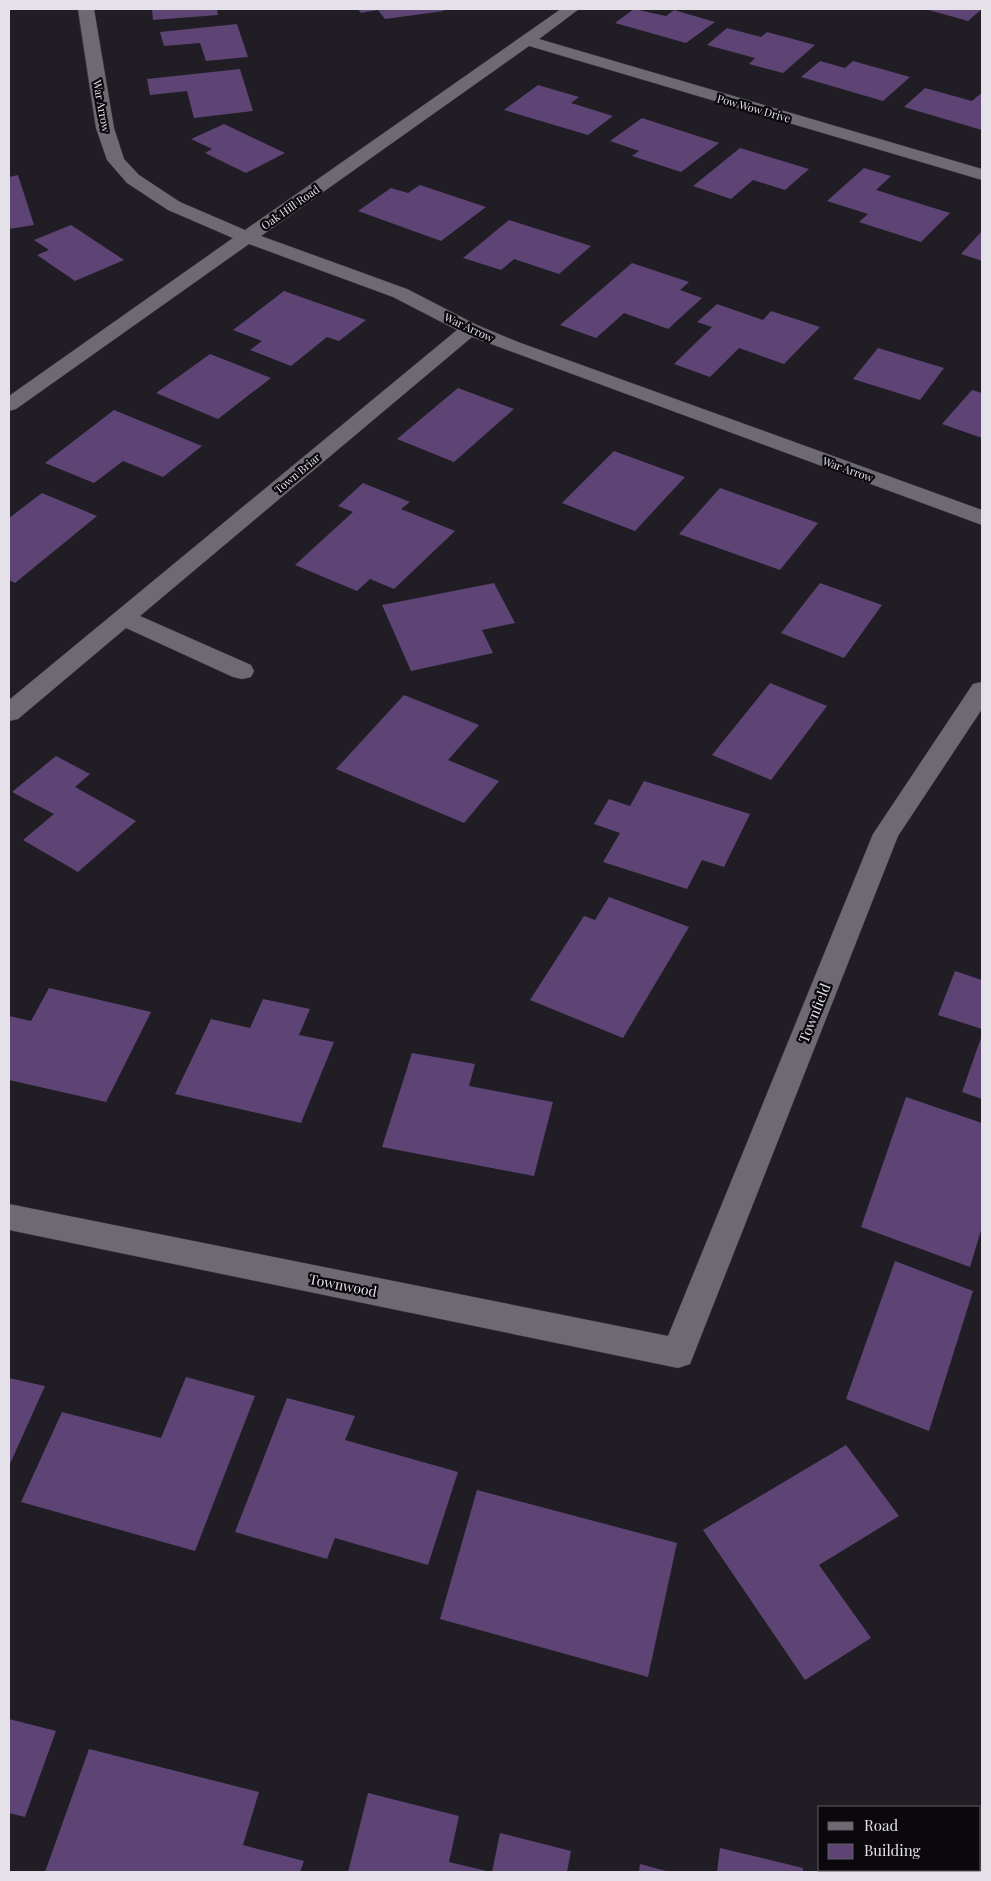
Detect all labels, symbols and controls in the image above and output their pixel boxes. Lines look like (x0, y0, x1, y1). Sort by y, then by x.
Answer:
street label: War Arrow (90, 78, 114, 134)
street label: Pow Wow Drive (715, 90, 793, 126)
street label: Oak Hill Road (258, 181, 323, 233)
street label: War Arrow (441, 309, 497, 345)
street label: Town Briar (271, 449, 323, 497)
street label: War Arrow (820, 453, 876, 485)
street label: Townfield (793, 980, 835, 1046)
street label: Townwood (307, 1269, 379, 1301)
legend (818, 1806, 981, 1871)
text: Road (864, 1815, 898, 1835)
text: Building (864, 1840, 921, 1860)

